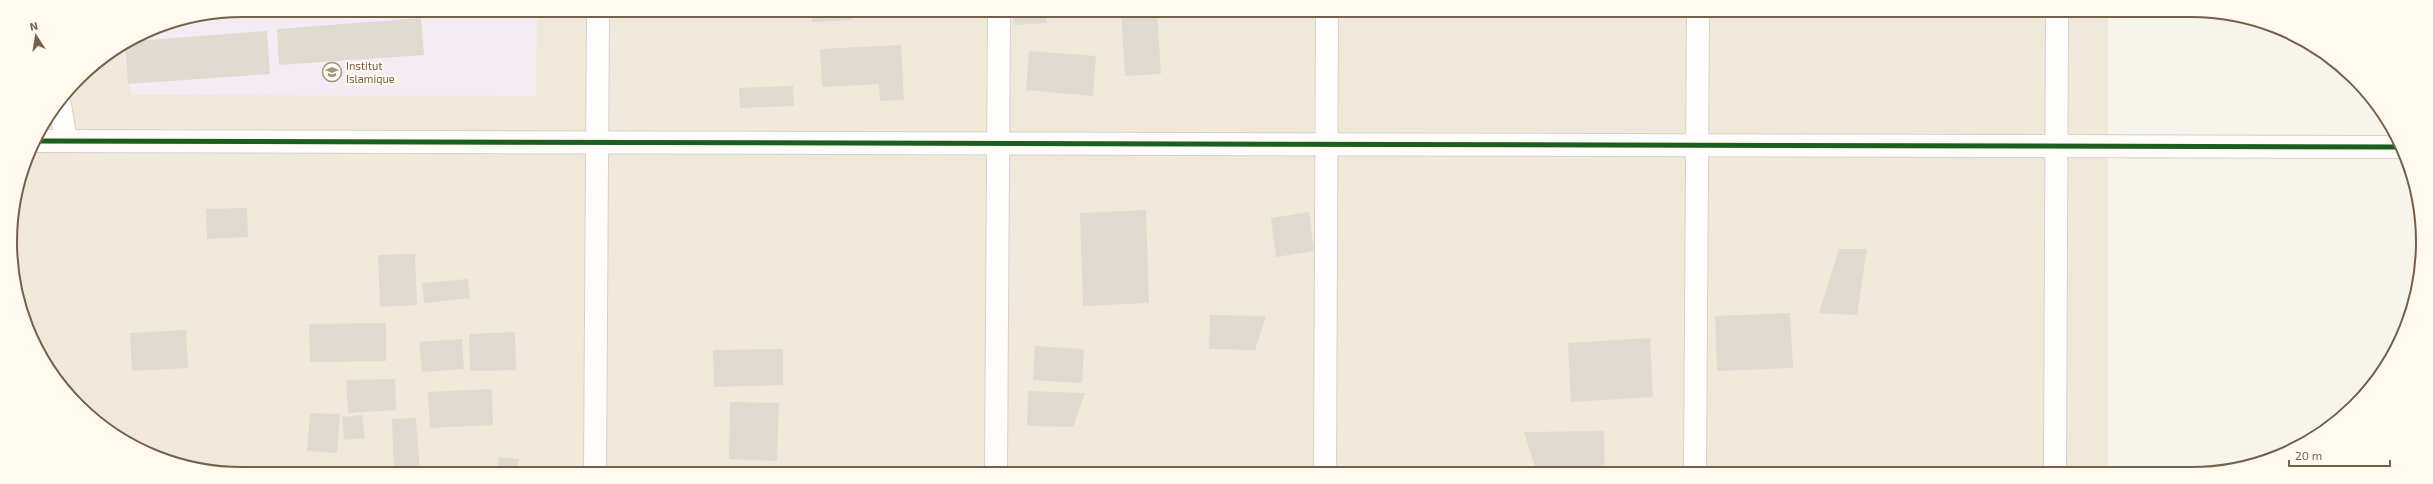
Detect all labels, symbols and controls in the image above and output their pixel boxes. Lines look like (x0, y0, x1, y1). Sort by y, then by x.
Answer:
north arrow (16, 16, 56, 56)
text: N (29, 19, 39, 33)
place label: Institut Islamique (346, 59, 395, 85)
school or university icon: Institut Islamique (321, 61, 343, 83)
scale bar (2289, 442, 2390, 468)
text: 20 m (2295, 448, 2322, 462)

